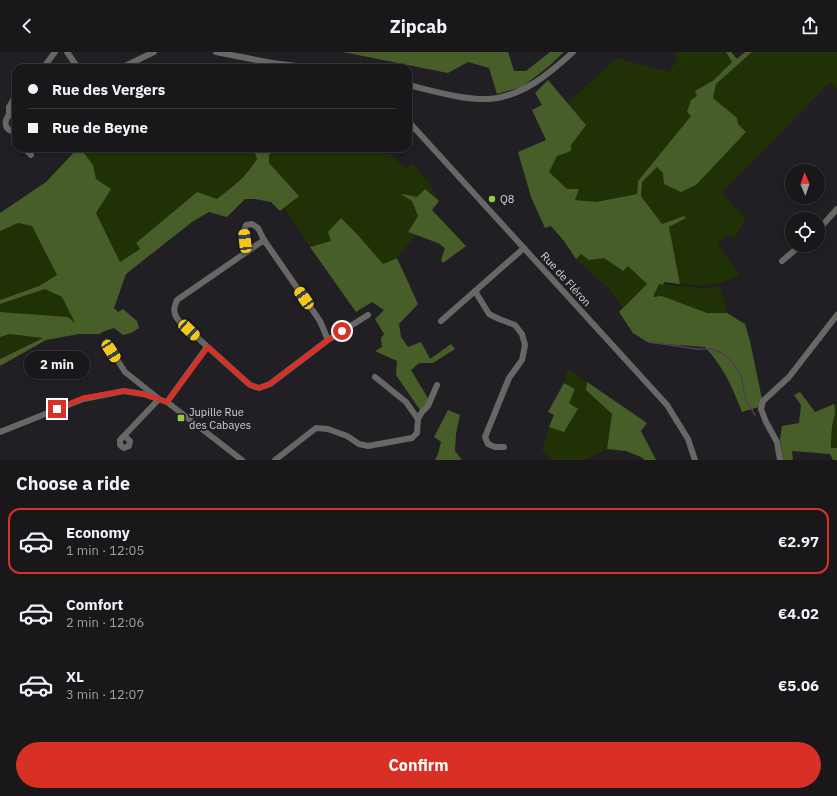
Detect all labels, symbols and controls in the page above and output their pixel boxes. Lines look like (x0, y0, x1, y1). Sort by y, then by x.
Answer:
icon: back (16, 15, 38, 37)
text: Zipcab (390, 15, 447, 38)
icon: share (799, 15, 821, 37)
text: Rue des Vergers (52, 80, 165, 99)
text: Rue de Beyne (52, 118, 148, 137)
north arrow (785, 164, 825, 204)
map controls (785, 164, 825, 252)
place label: Q8 (500, 192, 514, 206)
marker: Q8 (487, 194, 497, 204)
button: locate (785, 212, 825, 252)
car (238, 228, 252, 254)
street label: Rue de Fléron (538, 249, 594, 309)
car (292, 285, 316, 311)
car (176, 317, 202, 343)
route start (333, 322, 351, 340)
car (99, 338, 123, 364)
callout: 2 min (24, 351, 90, 379)
text: 2 min (40, 356, 74, 373)
route end (48, 400, 66, 418)
place label: Jupille Rue des Cabayes (189, 405, 251, 432)
marker: Jupille Rue des Cabayes (176, 413, 186, 423)
text: Choose a ride (16, 472, 130, 495)
icon: car (18, 523, 54, 559)
text: Economy (66, 523, 130, 542)
text: €2.97 (778, 532, 819, 551)
text: 1 min · 12:05 (66, 542, 144, 559)
icon: car (18, 595, 54, 631)
text: Comfort (66, 595, 123, 614)
text: €4.02 (778, 604, 819, 623)
text: 2 min · 12:06 (66, 614, 144, 631)
icon: car (18, 667, 54, 703)
text: XL (66, 667, 84, 686)
text: €5.06 (778, 676, 819, 695)
text: 3 min · 12:07 (66, 686, 144, 703)
button: Confirm (16, 742, 821, 788)

